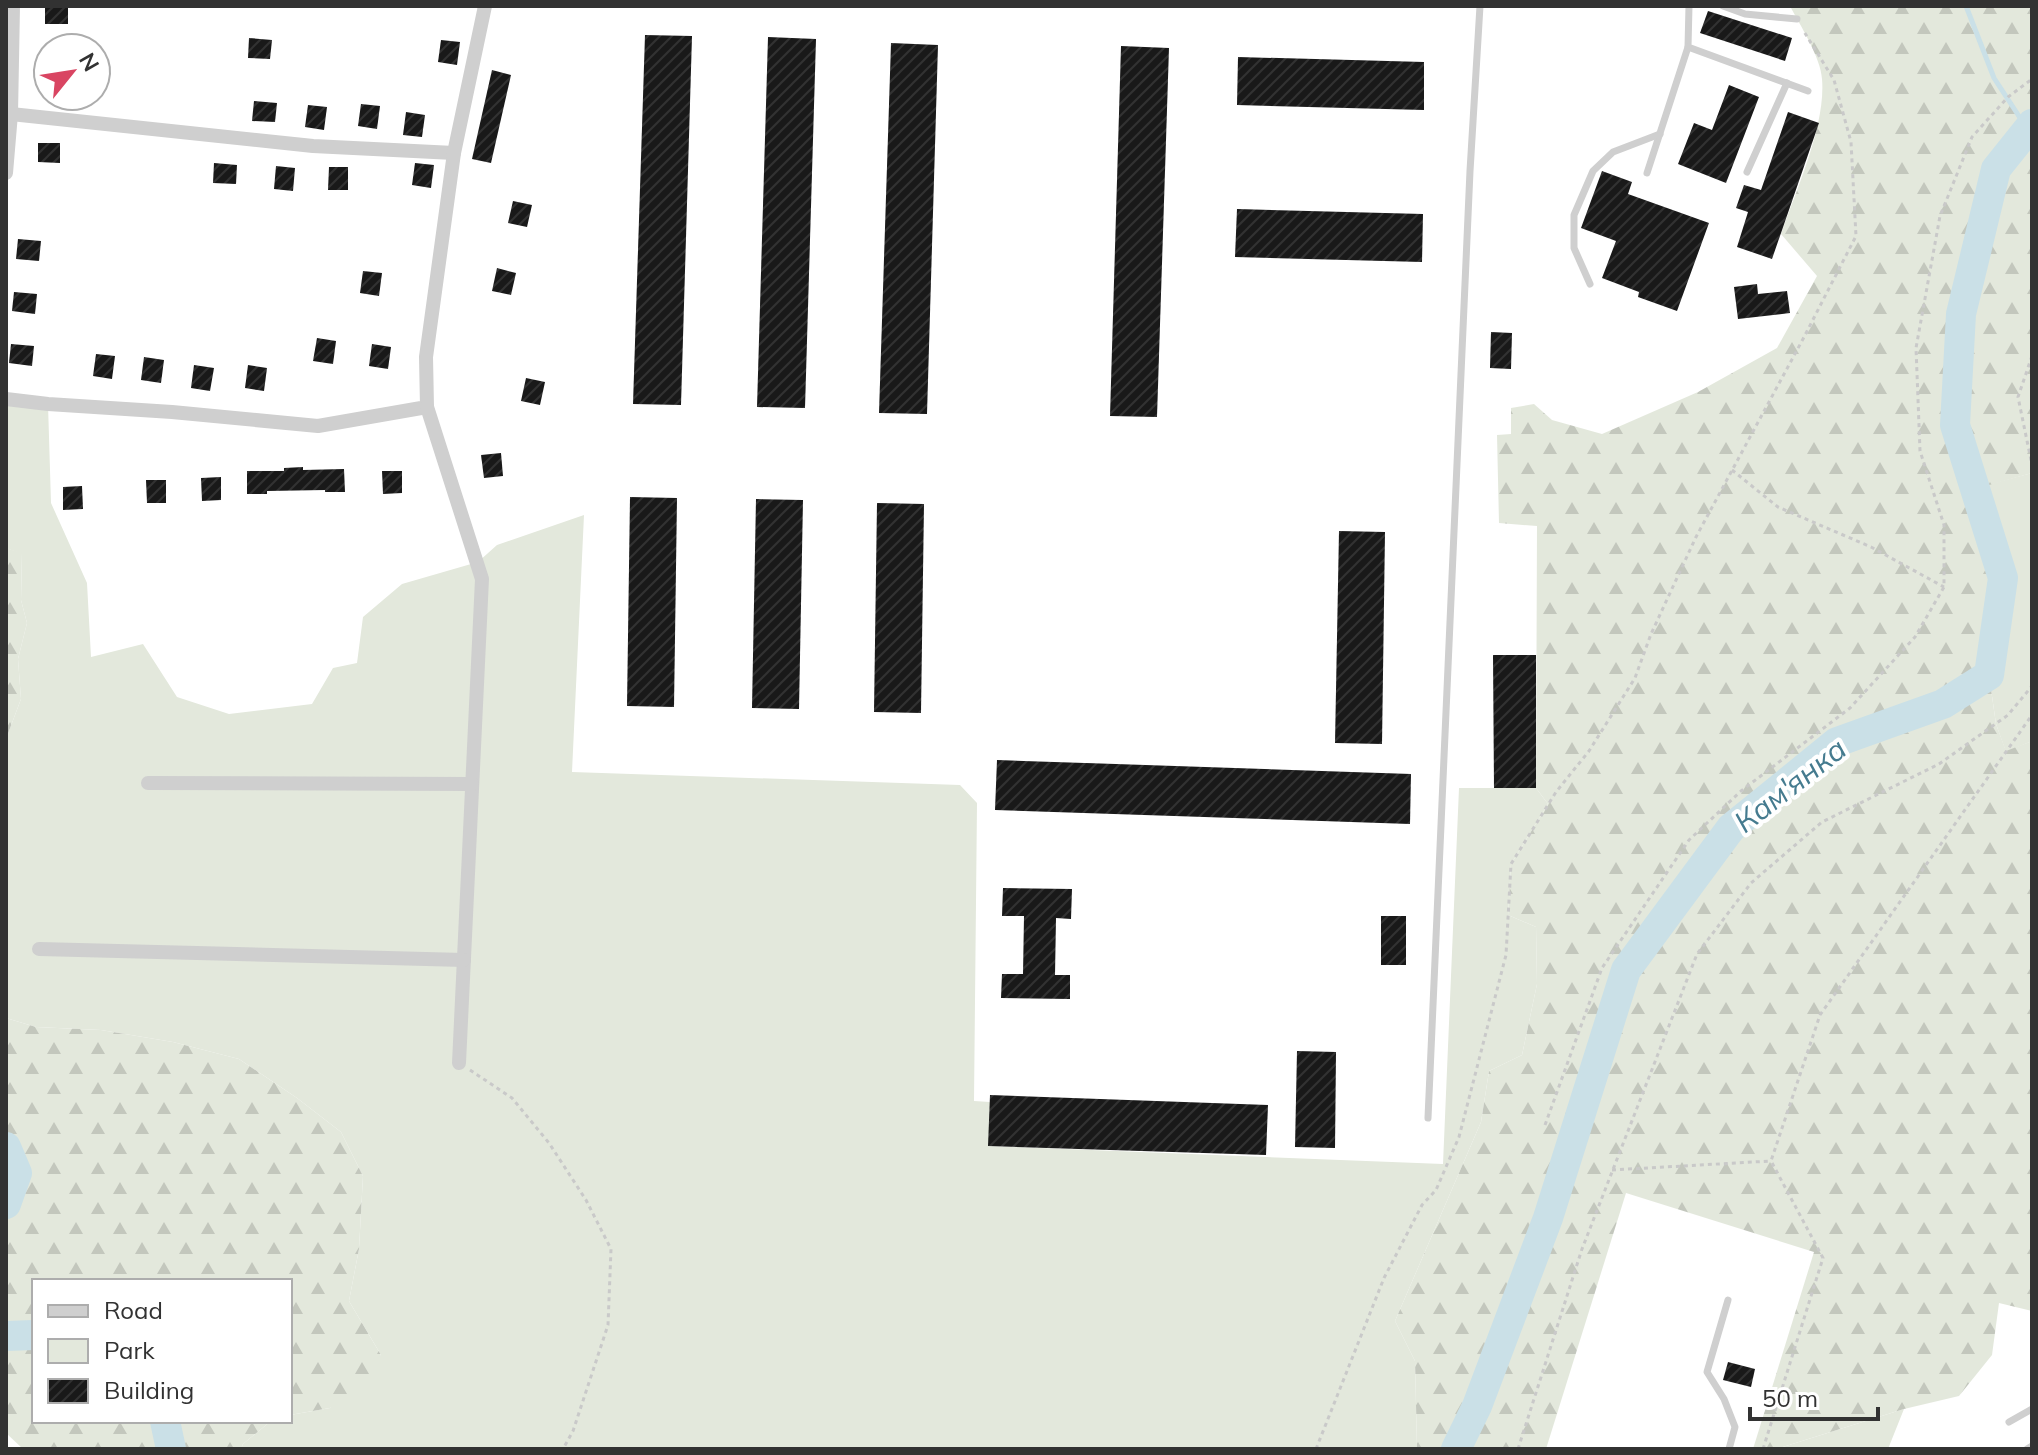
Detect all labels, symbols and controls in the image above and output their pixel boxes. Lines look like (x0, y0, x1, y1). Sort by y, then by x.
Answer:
north arrow (32, 32, 112, 112)
text: N (73, 48, 106, 76)
water label: Кам'янка (1726, 729, 1854, 841)
legend (32, 1279, 292, 1423)
text: Road (104, 1295, 163, 1325)
text: Park (104, 1335, 155, 1365)
scale bar (1750, 1371, 1878, 1421)
text: Building (104, 1375, 194, 1405)
text: 50 m (1762, 1383, 1818, 1413)

